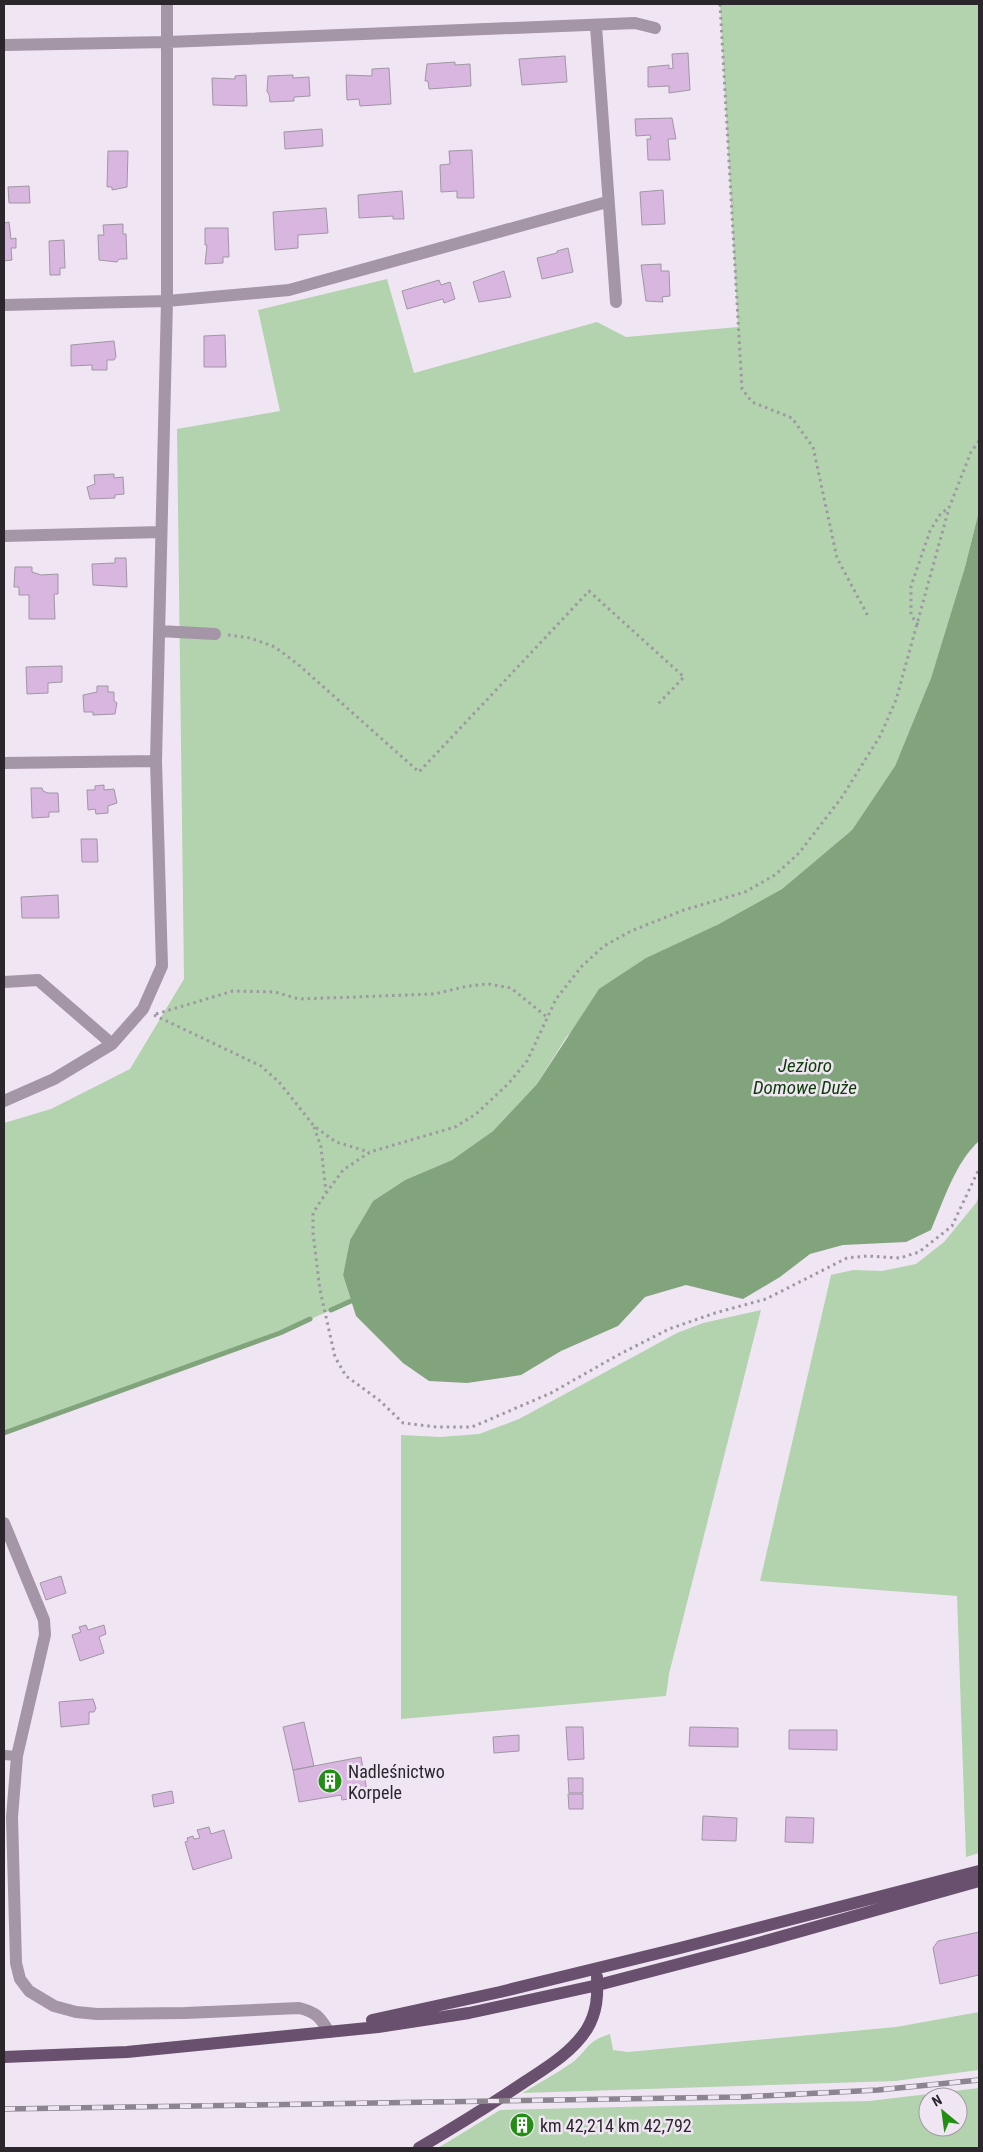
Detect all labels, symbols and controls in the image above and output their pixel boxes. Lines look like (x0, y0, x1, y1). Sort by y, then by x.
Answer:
water label: Jezioro Domowe Duże (753, 1054, 857, 1099)
place label: Nadleśnictwo Korpele (348, 1761, 445, 1803)
building icon: Nadleśnictwo Korpele (317, 1768, 343, 1794)
north arrow (918, 2087, 968, 2137)
text: N (929, 2092, 944, 2110)
building icon: km 42,214 km 42,792 (509, 2112, 535, 2138)
place label: km 42,214 km 42,792 (540, 2115, 692, 2136)

